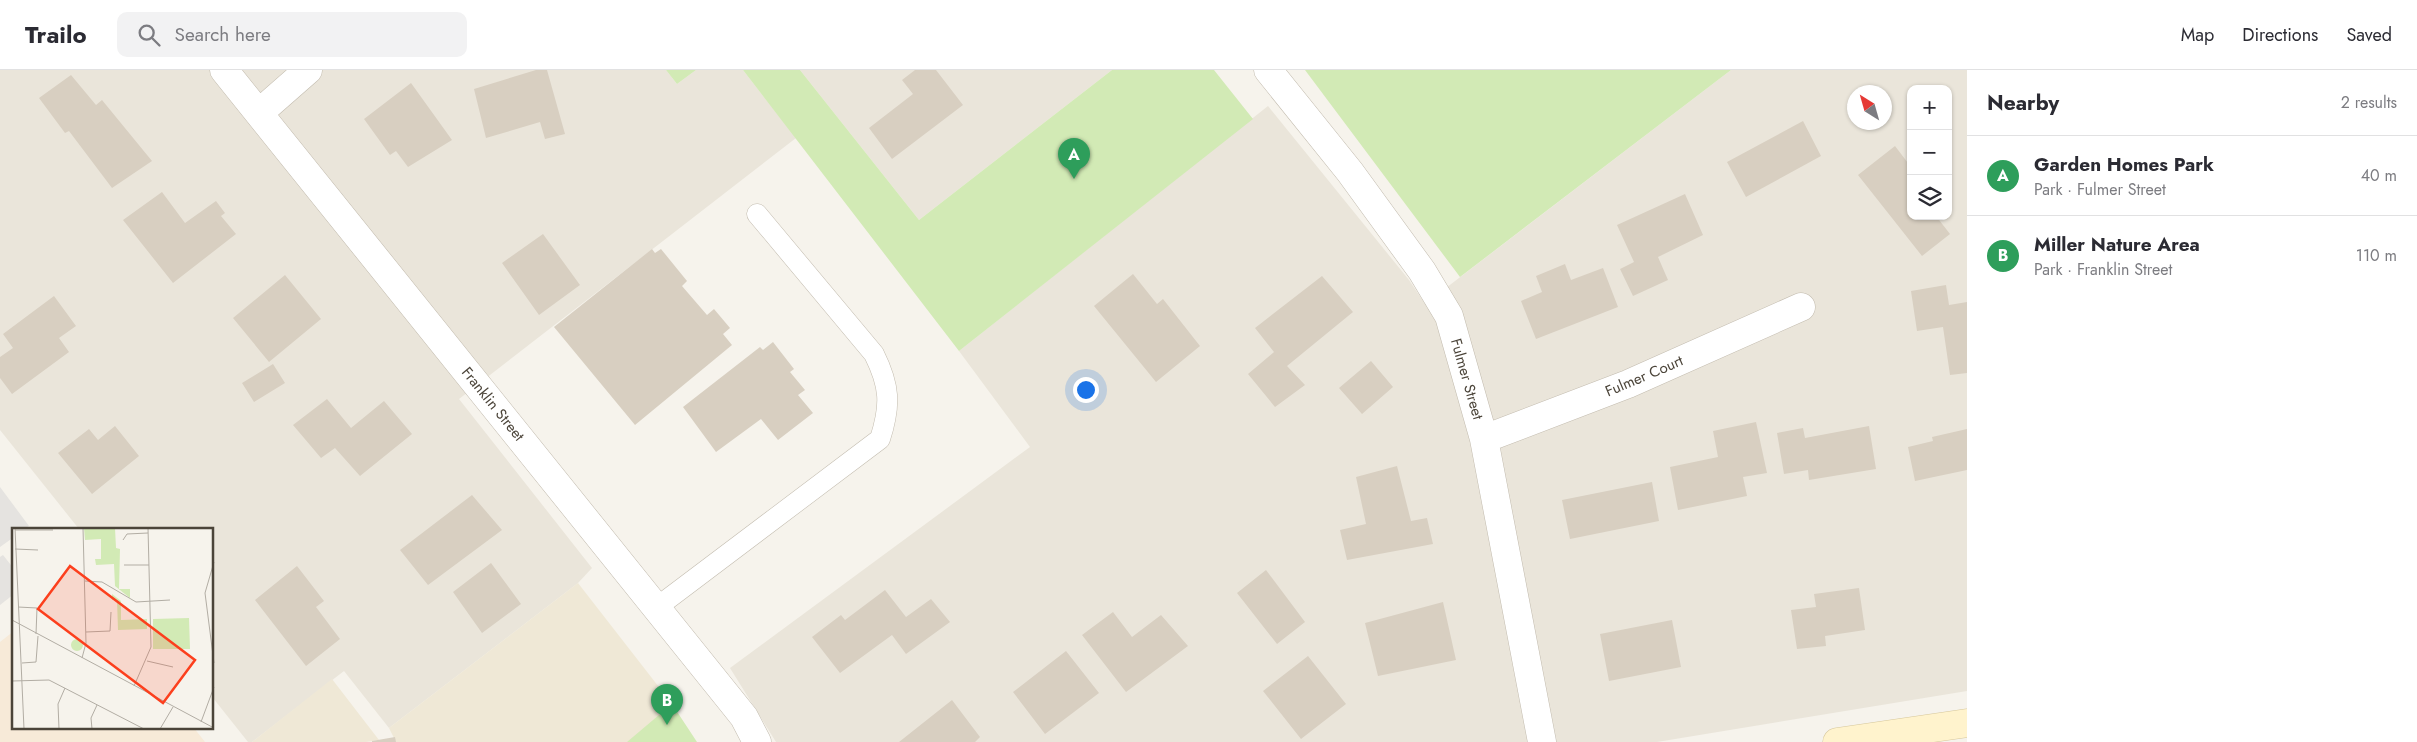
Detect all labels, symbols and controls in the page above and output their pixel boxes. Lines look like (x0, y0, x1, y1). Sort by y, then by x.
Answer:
search box (117, 12, 467, 57)
text: Trailo (25, 17, 87, 52)
icon: search (135, 21, 163, 49)
text: Search here (175, 21, 271, 48)
text: Map (2181, 22, 2214, 48)
text: Directions (2242, 22, 2318, 48)
text: Saved (2346, 22, 2392, 48)
north arrow (1847, 85, 1892, 130)
map controls (1907, 85, 1952, 220)
button: + (1907, 85, 1952, 130)
text: Nearby (1987, 88, 2059, 118)
text: 2 results (2341, 91, 2397, 114)
button: − (1907, 130, 1952, 175)
pin: A (1058, 138, 1090, 179)
text: Garden Homes Park (2034, 151, 2214, 178)
text: A (1997, 164, 2009, 187)
text: 40 m (2361, 164, 2397, 187)
button: layers (1907, 175, 1952, 220)
text: Park · Fulmer Street (2034, 178, 2166, 201)
text: Miller Nature Area (2034, 231, 2200, 258)
text: B (1998, 244, 2008, 267)
text: 110 m (2356, 244, 2397, 267)
text: Park · Franklin Street (2034, 258, 2172, 281)
street label: Fulmer Street (1445, 336, 1489, 422)
street label: Fulmer Court (1602, 350, 1687, 402)
street label: Franklin Street (456, 362, 530, 446)
your location (1073, 377, 1099, 403)
inset map (12, 528, 214, 730)
pin: B (651, 684, 683, 725)

